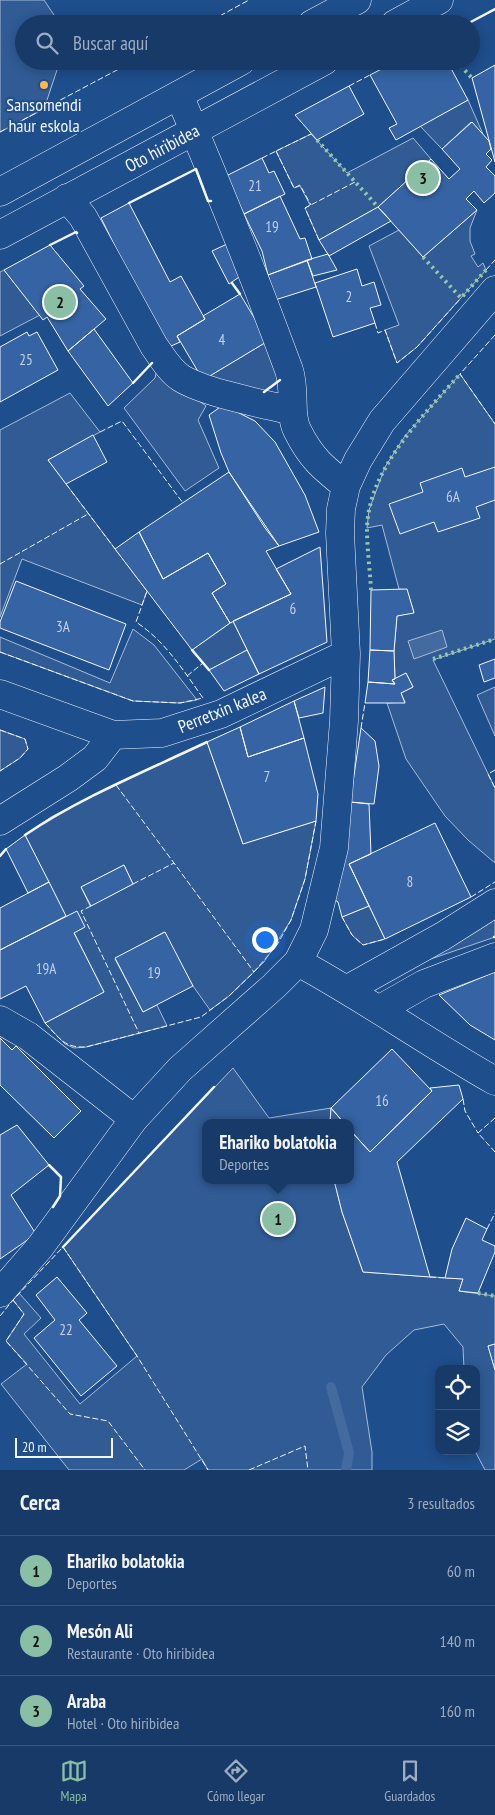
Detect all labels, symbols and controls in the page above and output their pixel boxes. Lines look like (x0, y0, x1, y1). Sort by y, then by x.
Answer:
search box (15, 15, 480, 70)
icon: search (33, 29, 61, 57)
text: Buscar aquí (73, 31, 148, 55)
marker: Sansomendi haur eskola (38, 79, 50, 91)
place label: Sansomendi haur eskola (6, 93, 82, 137)
street label: Oto hiribidea (121, 119, 203, 177)
pin: 3 (407, 159, 439, 197)
house number: 21 (248, 176, 262, 195)
house number: 19 (265, 217, 279, 236)
pin: 2 (44, 283, 76, 321)
house number: 2 (346, 287, 352, 306)
house number: 4 (219, 330, 226, 349)
house number: 25 (19, 350, 33, 369)
house number: 6A (446, 487, 461, 506)
house number: 6 (290, 599, 297, 618)
house number: 3A (56, 617, 71, 636)
street label: Perretxin kalea (175, 682, 269, 738)
house number: 7 (264, 767, 270, 786)
house number: 8 (407, 872, 413, 891)
your location (252, 927, 278, 953)
house number: 19A (36, 959, 57, 978)
house number: 19 (147, 963, 161, 982)
house number: 16 (375, 1091, 389, 1110)
popup (202, 1119, 354, 1184)
text: Ehariko bolatokia (219, 1130, 337, 1154)
text: Deportes (219, 1154, 269, 1174)
pin: 1 (262, 1200, 294, 1238)
house number: 22 (59, 1320, 73, 1339)
map controls (435, 1365, 480, 1455)
button: locate (435, 1365, 480, 1410)
button: layers (435, 1410, 480, 1455)
scale bar (15, 1435, 112, 1458)
text: 20 m (22, 1438, 47, 1456)
text: Cerca (20, 1489, 60, 1516)
text: 3 resultados (407, 1493, 475, 1513)
text: Ehariko bolatokia (67, 1549, 185, 1573)
text: 1 (32, 1561, 40, 1581)
text: 60 m (447, 1561, 475, 1581)
text: Deportes (67, 1573, 117, 1593)
text: Mesón Ali (67, 1619, 133, 1643)
text: 2 (32, 1631, 40, 1651)
text: 140 m (440, 1631, 475, 1651)
text: Restaurante · Oto hiribidea (67, 1643, 215, 1663)
text: Araba (67, 1689, 106, 1713)
text: 3 (32, 1701, 40, 1721)
text: 160 m (440, 1701, 475, 1721)
text: Hotel · Oto hiribidea (67, 1713, 179, 1733)
tab: Mapa (60, 1757, 88, 1805)
tab: Cómo llegar (207, 1757, 265, 1805)
tab: Guardados (384, 1757, 435, 1805)

